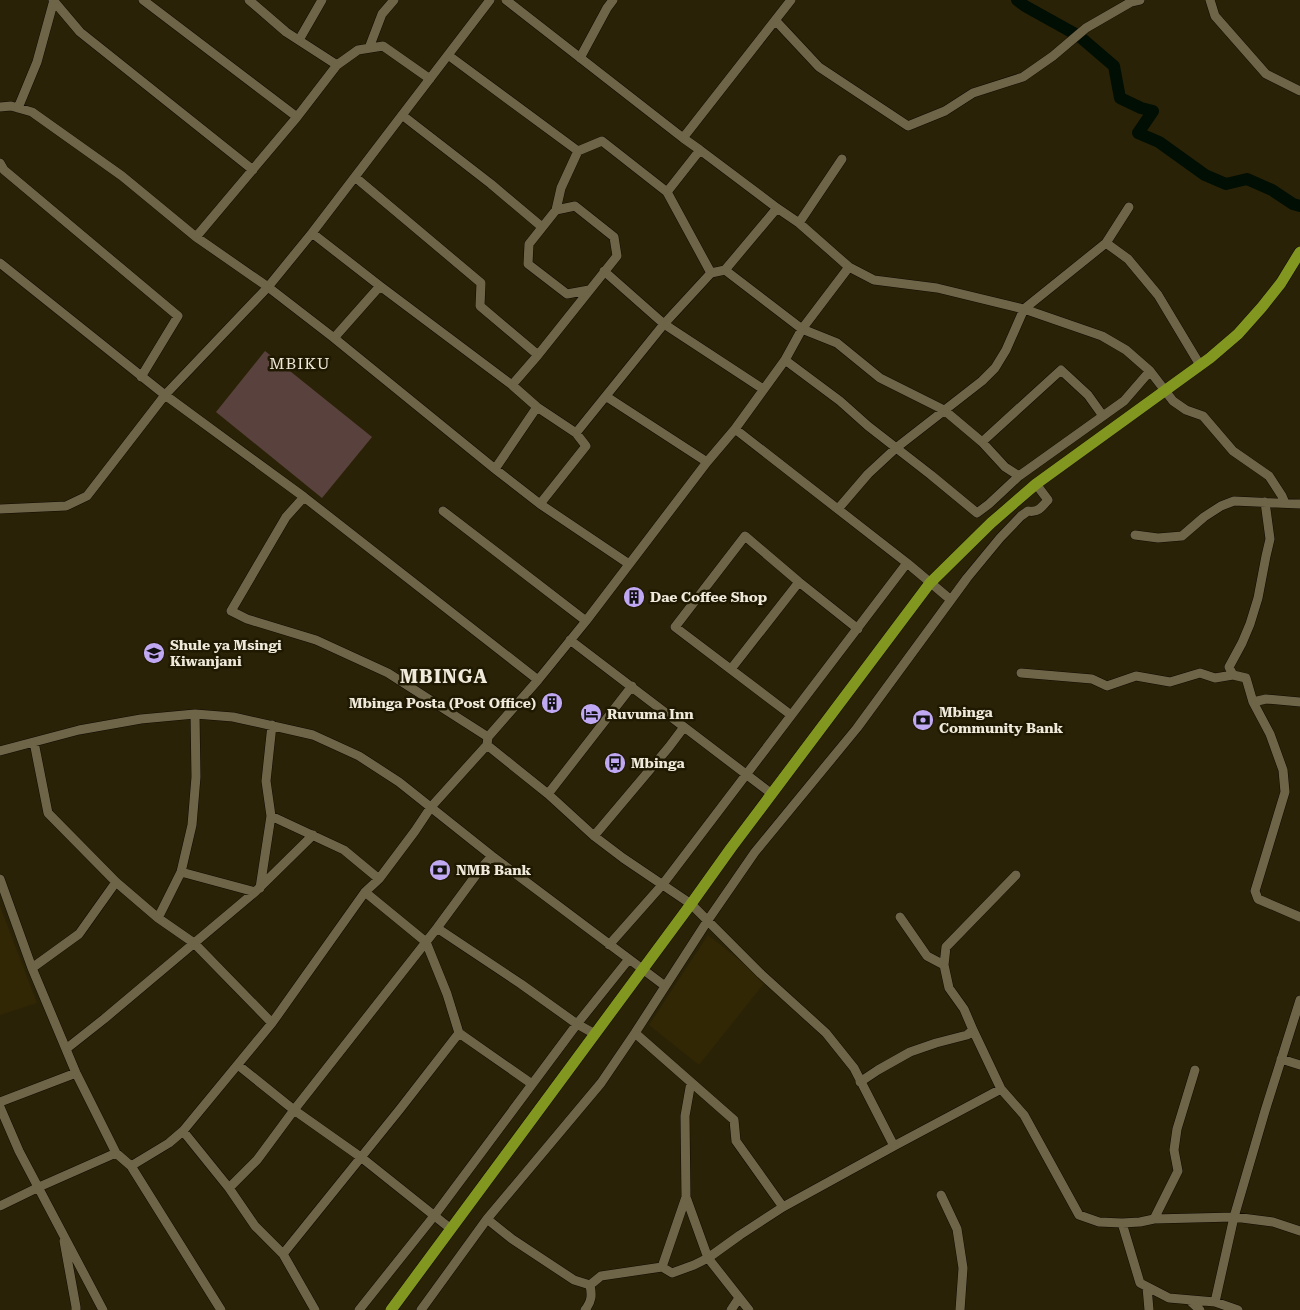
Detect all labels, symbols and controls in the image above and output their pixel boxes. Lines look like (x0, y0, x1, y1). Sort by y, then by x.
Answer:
district label: MBIKU (269, 354, 331, 373)
building icon: Dae Coffee Shop (622, 585, 646, 609)
place label: Dae Coffee Shop (650, 589, 767, 605)
place label: Shule ya Msingi Kiwanjani (170, 637, 282, 669)
school or university icon: Shule ya Msingi Kiwanjani (142, 641, 166, 665)
district label: MBINGA (400, 665, 488, 688)
building icon: Mbinga Posta (Post Office) (540, 691, 564, 715)
place label: Mbinga Posta (Post Office) (349, 695, 536, 711)
hotel icon: Ruvuma Inn (579, 702, 603, 726)
place label: Mbinga Community Bank (939, 704, 1064, 736)
place label: Ruvuma Inn (607, 706, 694, 722)
bank icon: Mbinga Community Bank (911, 708, 935, 732)
bus stop icon: Mbinga (603, 751, 627, 775)
place label: Mbinga (631, 755, 685, 771)
bank icon: NMB Bank (428, 858, 452, 882)
place label: NMB Bank (456, 862, 531, 878)

